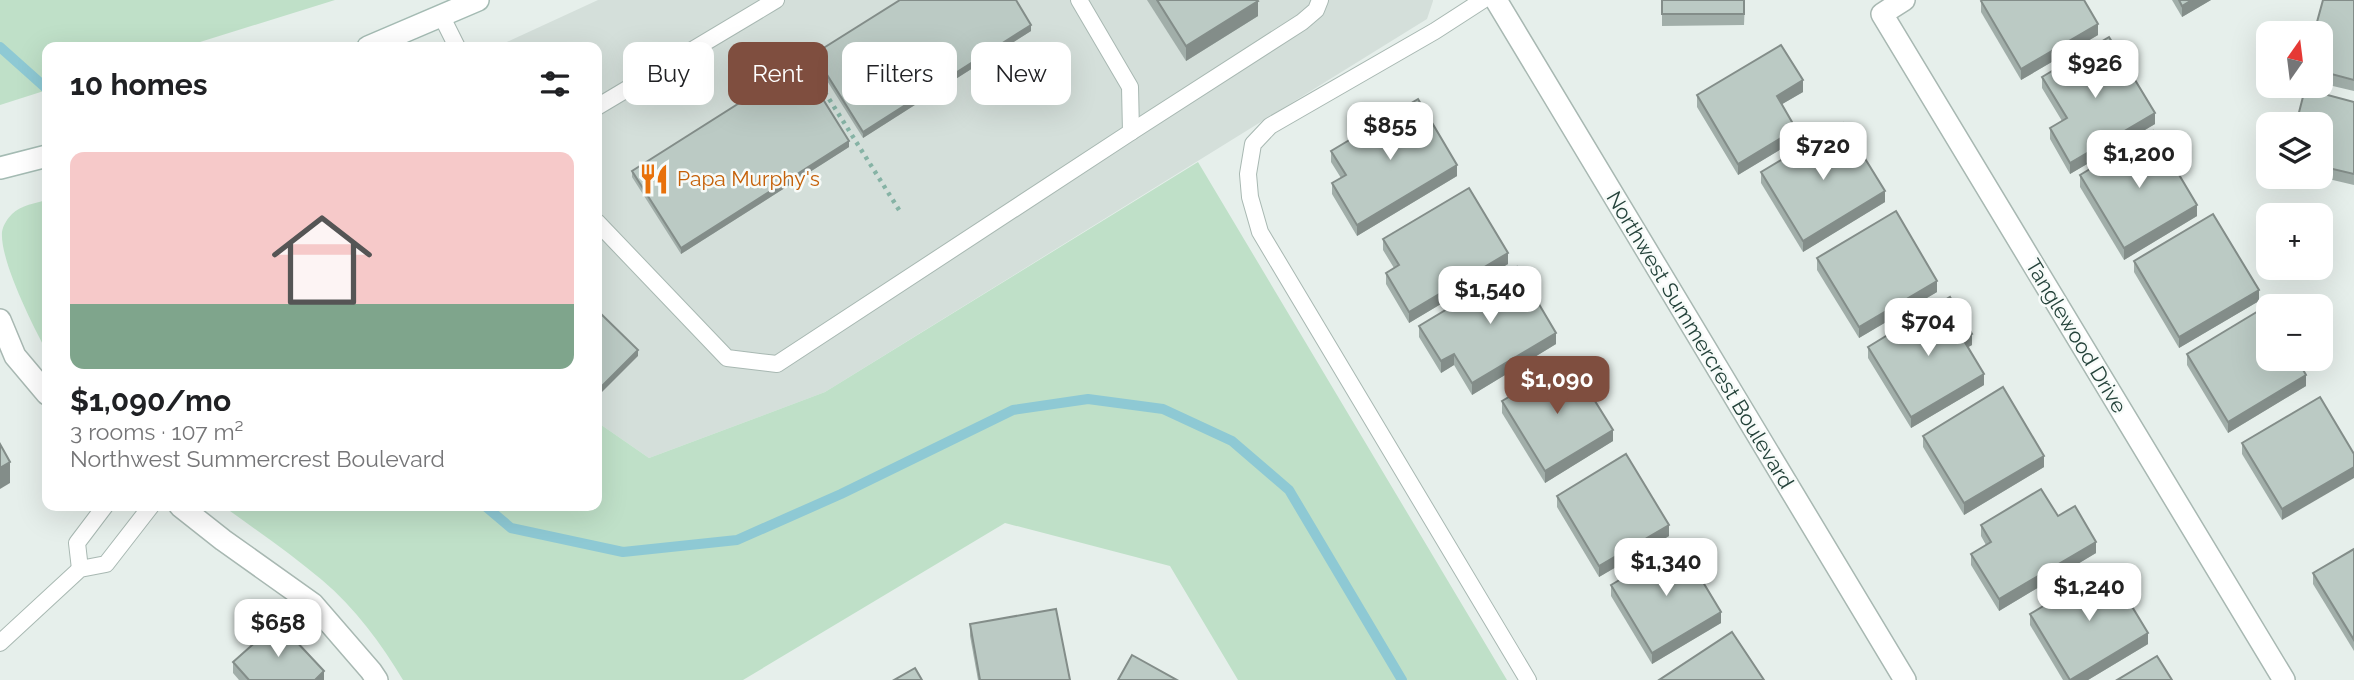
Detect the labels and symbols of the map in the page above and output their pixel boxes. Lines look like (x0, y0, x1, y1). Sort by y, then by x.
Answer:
north arrow (2256, 21, 2333, 98)
pin: $926 (2054, 41, 2136, 100)
pin: $855 (1349, 102, 1431, 162)
pin: $720 (1782, 122, 1864, 182)
pin: $1,200 (2082, 130, 2196, 190)
restaurant icon: Papa Murphy's (637, 162, 671, 196)
place label: Papa Murphy's (677, 166, 820, 191)
street label: Northwest Summercrest Boulevard (1602, 187, 1799, 493)
street label: Tanglewood Drive (2021, 254, 2132, 417)
pin: $1,540 (1433, 266, 1547, 326)
pin: $704 (1887, 298, 1969, 358)
pin: $1,090 (1500, 356, 1614, 416)
pin: $1,340 (1609, 538, 1723, 598)
pin: $1,240 (2032, 564, 2146, 623)
pin: $658 (237, 600, 319, 659)

